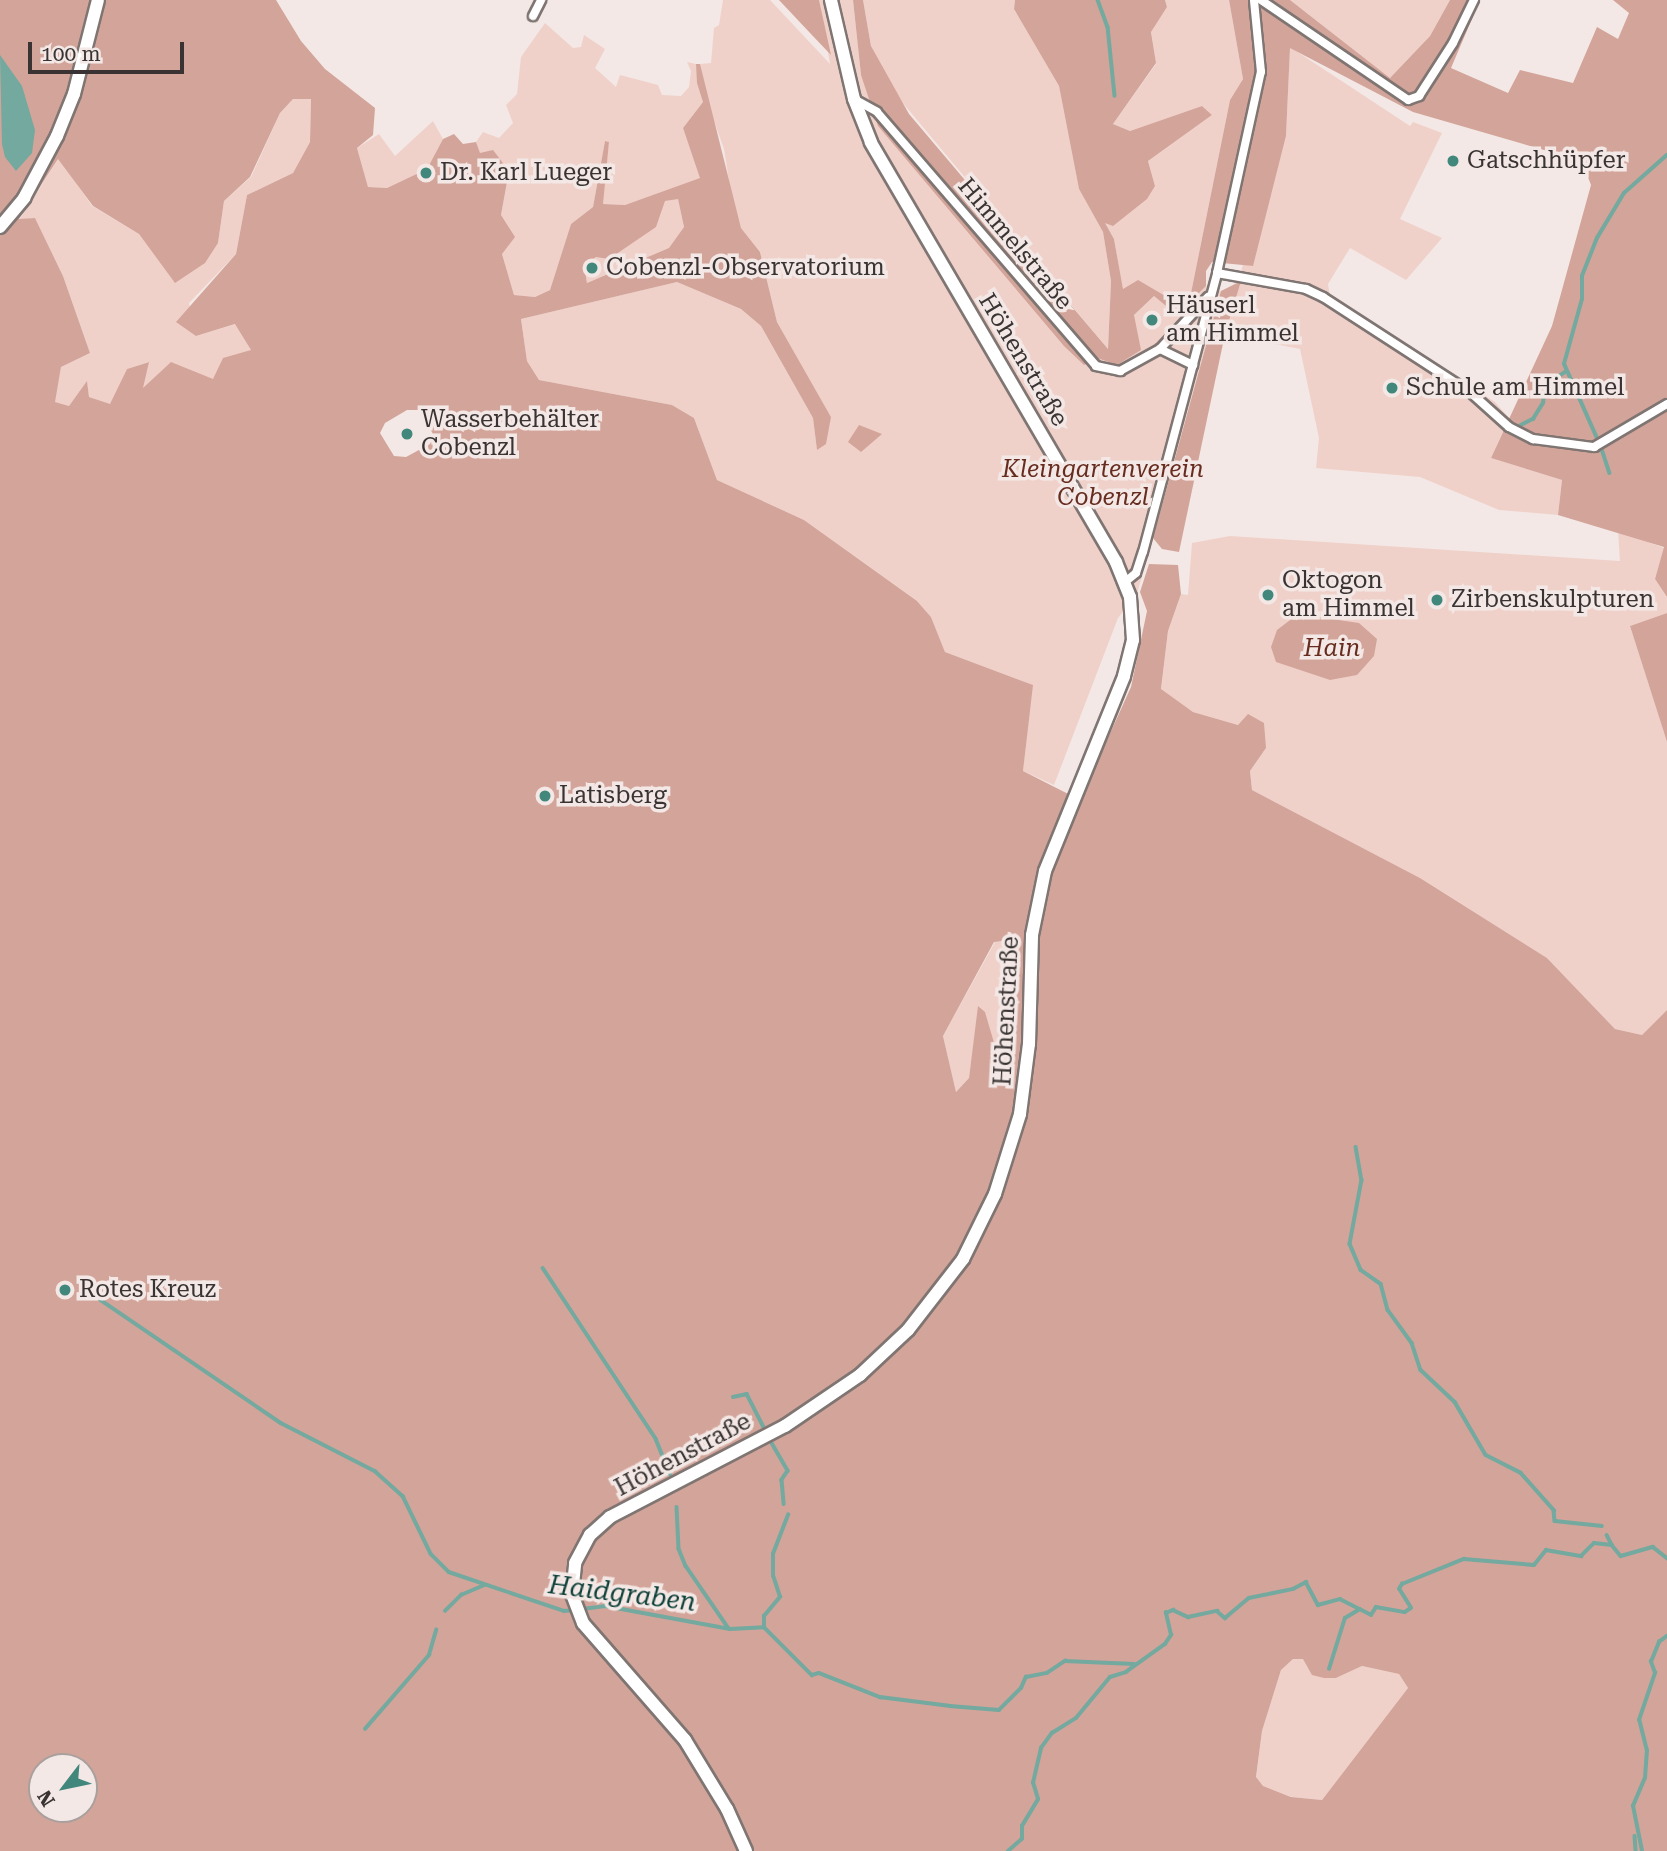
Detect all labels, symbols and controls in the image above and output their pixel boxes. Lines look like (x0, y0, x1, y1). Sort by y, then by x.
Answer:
scale bar (32, 28, 187, 72)
text: 100 m (41, 42, 101, 66)
place label: Gatschhüpfer (1467, 147, 1626, 175)
marker: Gatschhüpfer (1445, 153, 1461, 169)
place label: Dr. Karl Lueger (440, 159, 612, 187)
marker: Dr. Karl Lueger (418, 165, 434, 181)
street label: Himmelstraße (952, 172, 1078, 316)
place label: Cobenzl-Observatorium (606, 254, 885, 282)
marker: Cobenzl-Observatorium (584, 260, 600, 276)
street label: Höhenstraße (972, 288, 1074, 432)
place label: Häuserl am Himmel (1166, 292, 1299, 348)
marker: Häuserl am Himmel (1144, 312, 1160, 328)
place label: Schule am Himmel (1406, 374, 1624, 402)
marker: Schule am Himmel (1384, 380, 1400, 396)
place label: Wasserbehälter Cobenzl (421, 406, 599, 462)
marker: Wasserbehälter Cobenzl (399, 426, 415, 442)
park label: Kleingartenverein Cobenzl (1002, 456, 1204, 512)
place label: Oktogon am Himmel (1282, 567, 1415, 623)
place label: Zirbenskulpturen (1451, 586, 1654, 614)
marker: Oktogon am Himmel (1260, 587, 1276, 603)
marker: Zirbenskulpturen (1429, 592, 1445, 608)
park label: Hain (1304, 635, 1360, 663)
place label: Latisberg (559, 782, 667, 810)
marker: Latisberg (537, 788, 553, 804)
street label: Höhenstraße (989, 935, 1025, 1087)
place label: Rotes Kreuz (79, 1276, 216, 1304)
marker: Rotes Kreuz (57, 1282, 73, 1298)
street label: Höhenstraße (610, 1407, 756, 1503)
water label: Haidgraben (547, 1569, 697, 1619)
north arrow (28, 1753, 98, 1823)
text: N (33, 1786, 60, 1811)

